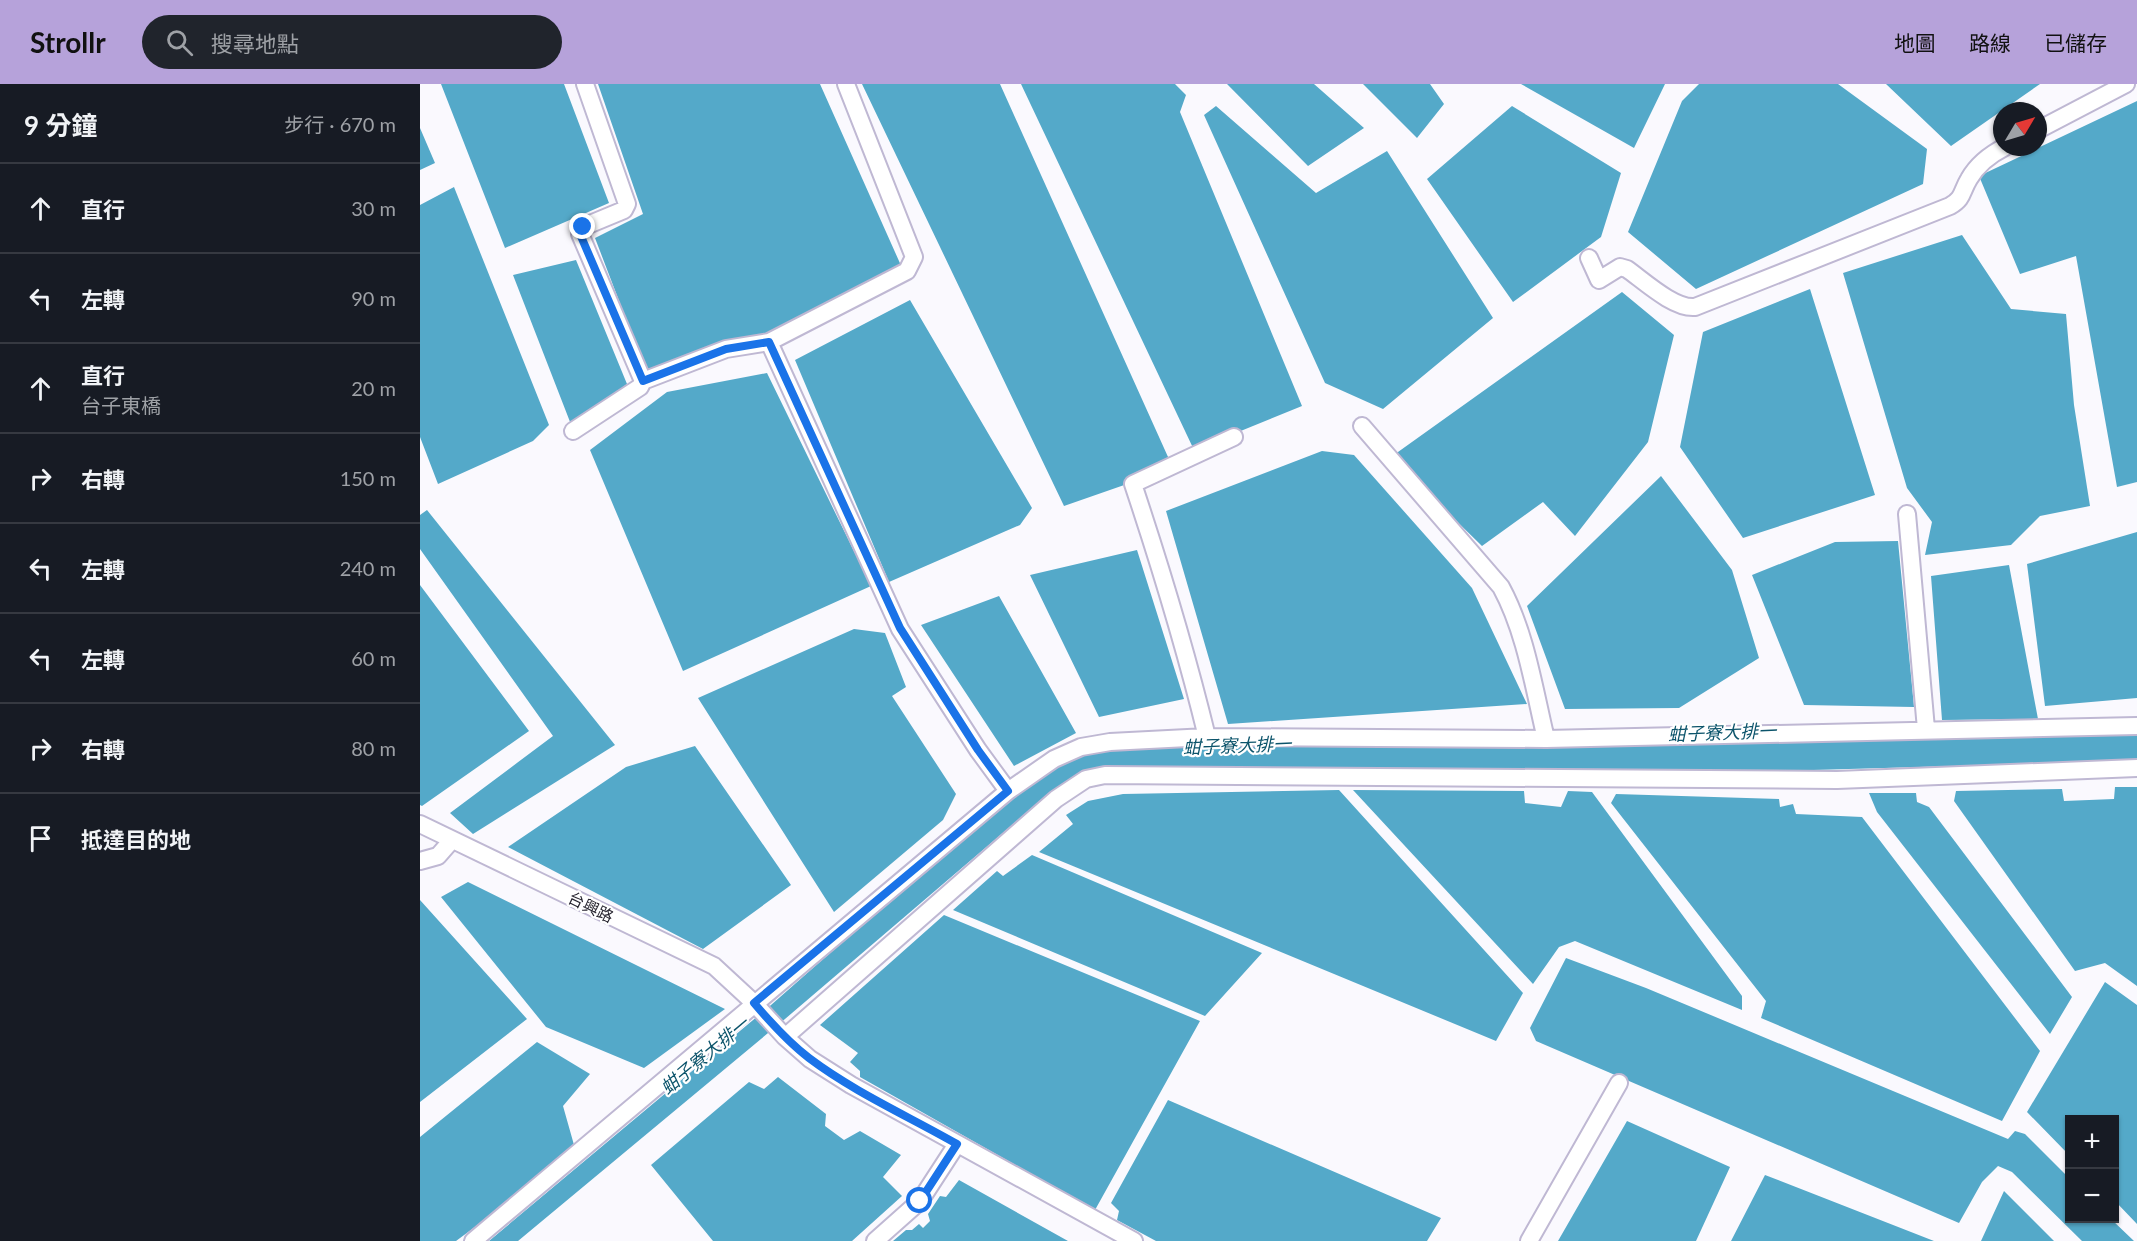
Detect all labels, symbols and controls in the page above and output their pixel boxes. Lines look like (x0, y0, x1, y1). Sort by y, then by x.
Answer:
search box (142, 15, 562, 69)
text: Strollr (30, 25, 106, 59)
icon: search (163, 26, 196, 59)
text: 搜尋地點 (211, 30, 299, 57)
text: 地圖 (1894, 30, 1936, 55)
text: 路線 (1969, 30, 2011, 55)
text: 已儲存 (2044, 30, 2107, 55)
north arrow (1993, 102, 2047, 156)
text: 9 分鐘 (24, 109, 97, 141)
text: 步行 · 670 m (284, 112, 396, 136)
icon: ahead (24, 192, 57, 225)
text: 直行 (81, 196, 125, 223)
text: 30 m (351, 196, 396, 220)
route end (569, 213, 595, 239)
icon: left (24, 282, 57, 315)
text: 左轉 (81, 286, 125, 313)
text: 90 m (351, 286, 396, 310)
text: 直行 (81, 362, 125, 389)
icon: ahead (24, 372, 57, 405)
text: 20 m (351, 376, 396, 400)
text: 台子東橋 (81, 393, 161, 417)
icon: right (24, 462, 57, 495)
text: 右轉 (81, 466, 125, 493)
text: 150 m (340, 466, 396, 490)
icon: left (24, 552, 57, 585)
text: 左轉 (81, 556, 125, 583)
text: 240 m (340, 556, 396, 580)
icon: left (24, 642, 57, 675)
text: 左轉 (81, 646, 125, 673)
text: 60 m (351, 646, 396, 670)
water label: 蚶子寮大排一 (1668, 719, 1778, 745)
icon: right (24, 732, 57, 765)
water label: 蚶子寮大排一 (1183, 732, 1293, 758)
text: 右轉 (81, 736, 125, 763)
text: 80 m (351, 736, 396, 760)
icon: arrive (24, 822, 57, 855)
text: 抵達目的地 (81, 826, 191, 853)
street label: 台興路 (565, 887, 617, 926)
water label: 蚶子寮大排一 (656, 1011, 754, 1098)
map controls (2065, 1115, 2119, 1223)
button: + (2065, 1115, 2119, 1169)
button: − (2065, 1169, 2119, 1223)
route start (906, 1187, 932, 1213)

